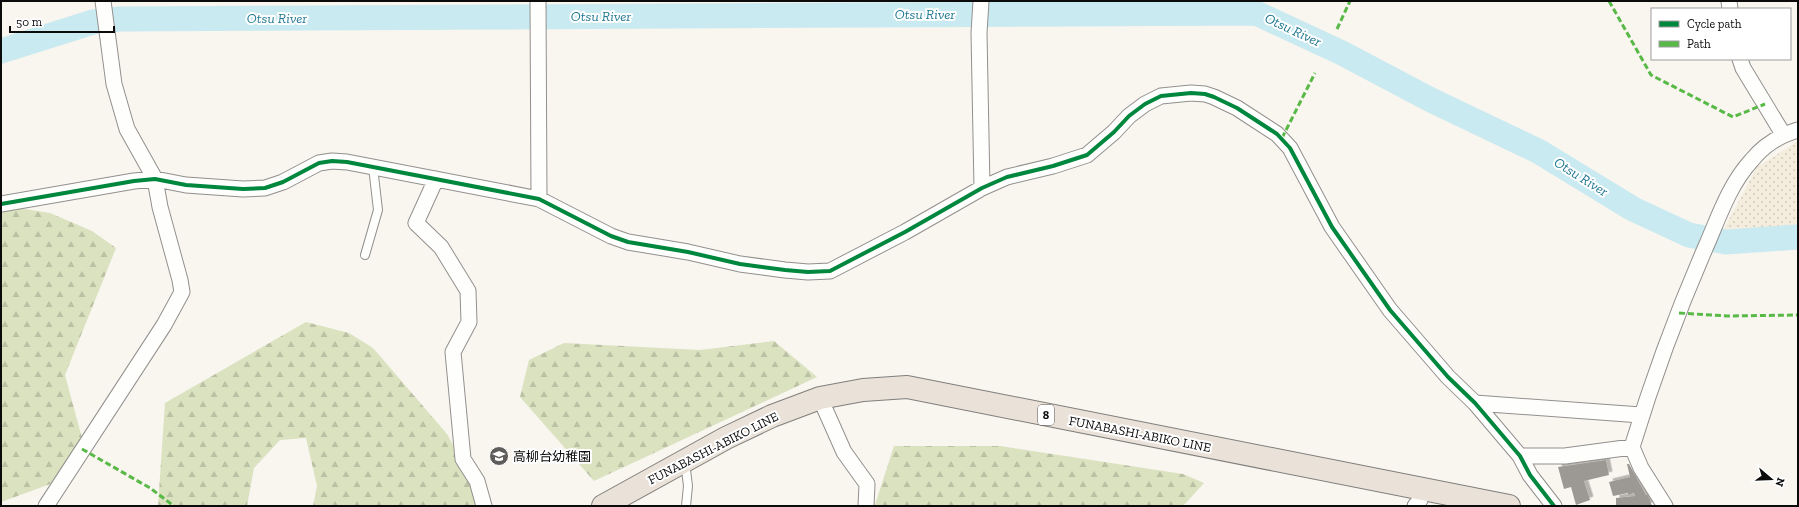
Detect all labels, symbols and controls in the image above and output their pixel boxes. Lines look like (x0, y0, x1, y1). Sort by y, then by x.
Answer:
water label: Otsu River (895, 6, 955, 23)
scale bar (10, 8, 114, 34)
water label: Otsu River (571, 8, 631, 25)
legend (1651, 8, 1791, 60)
water label: Otsu River (247, 10, 307, 27)
water label: Otsu River (1262, 10, 1324, 51)
text: 50 m (16, 15, 43, 29)
text: Cycle path (1687, 17, 1742, 31)
text: Path (1687, 37, 1711, 51)
water label: Otsu River (1551, 154, 1611, 200)
road number: 8 (1038, 405, 1054, 425)
street label: FUNABASHI-ABIKO LINE (645, 408, 781, 487)
street label: FUNABASHI-ABIKO LINE (1068, 413, 1213, 455)
school or university icon: 高柳台幼稚園 (488, 445, 510, 467)
place label: 高柳台幼稚園 (513, 449, 591, 464)
north arrow (1751, 459, 1791, 499)
text: N (1772, 476, 1787, 489)

